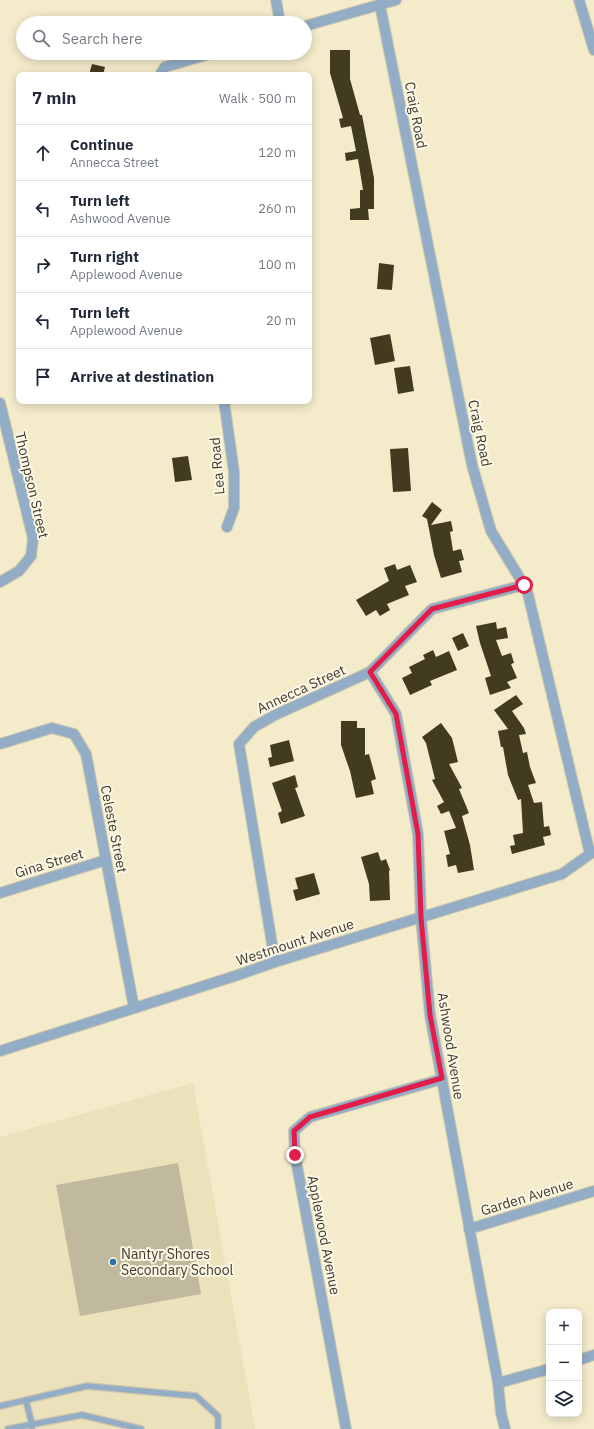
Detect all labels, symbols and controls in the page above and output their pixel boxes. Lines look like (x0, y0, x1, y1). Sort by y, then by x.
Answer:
search box (16, 16, 312, 60)
icon: search (30, 27, 52, 49)
text: Search here (62, 29, 142, 48)
street label: Craig Road (401, 80, 431, 150)
text: 7 min (32, 87, 76, 109)
text: Walk · 500 m (219, 90, 296, 107)
text: Continue (70, 135, 134, 154)
icon: ahead (32, 142, 54, 164)
text: 120 m (258, 144, 296, 161)
text: Annecca Street (70, 154, 159, 171)
text: Turn left (70, 191, 130, 210)
icon: left (32, 198, 54, 220)
text: 260 m (258, 200, 296, 217)
text: Ashwood Avenue (70, 210, 170, 227)
text: Turn right (70, 247, 139, 266)
icon: right (32, 254, 54, 276)
text: 100 m (258, 256, 296, 273)
text: Applewood Avenue (70, 266, 183, 283)
text: Turn left (70, 303, 130, 322)
icon: left (32, 310, 54, 332)
text: 20 m (266, 312, 296, 329)
text: Applewood Avenue (70, 322, 183, 339)
icon: arrive (32, 366, 54, 388)
text: Arrive at destination (70, 367, 214, 386)
street label: Craig Road (464, 398, 496, 468)
street label: Thompson Street (11, 430, 53, 540)
street label: Lea Road (206, 437, 228, 495)
route start (515, 576, 533, 594)
street label: Annecca Street (254, 661, 348, 717)
street label: Celeste Street (97, 784, 131, 874)
street label: Gina Street (13, 844, 85, 882)
street label: Westmount Avenue (234, 914, 356, 969)
street label: Ashwood Avenue (434, 991, 468, 1101)
route end (286, 1146, 304, 1164)
street label: Applewood Avenue (304, 1174, 344, 1296)
street label: Garden Avenue (478, 1174, 576, 1220)
place label: Nantyr Shores Secondary School (121, 1245, 234, 1279)
marker: Nantyr Shores Secondary School (108, 1257, 118, 1267)
map controls (546, 1309, 582, 1417)
button: + (546, 1309, 582, 1345)
button: − (546, 1345, 582, 1381)
button: layers (546, 1381, 582, 1417)

